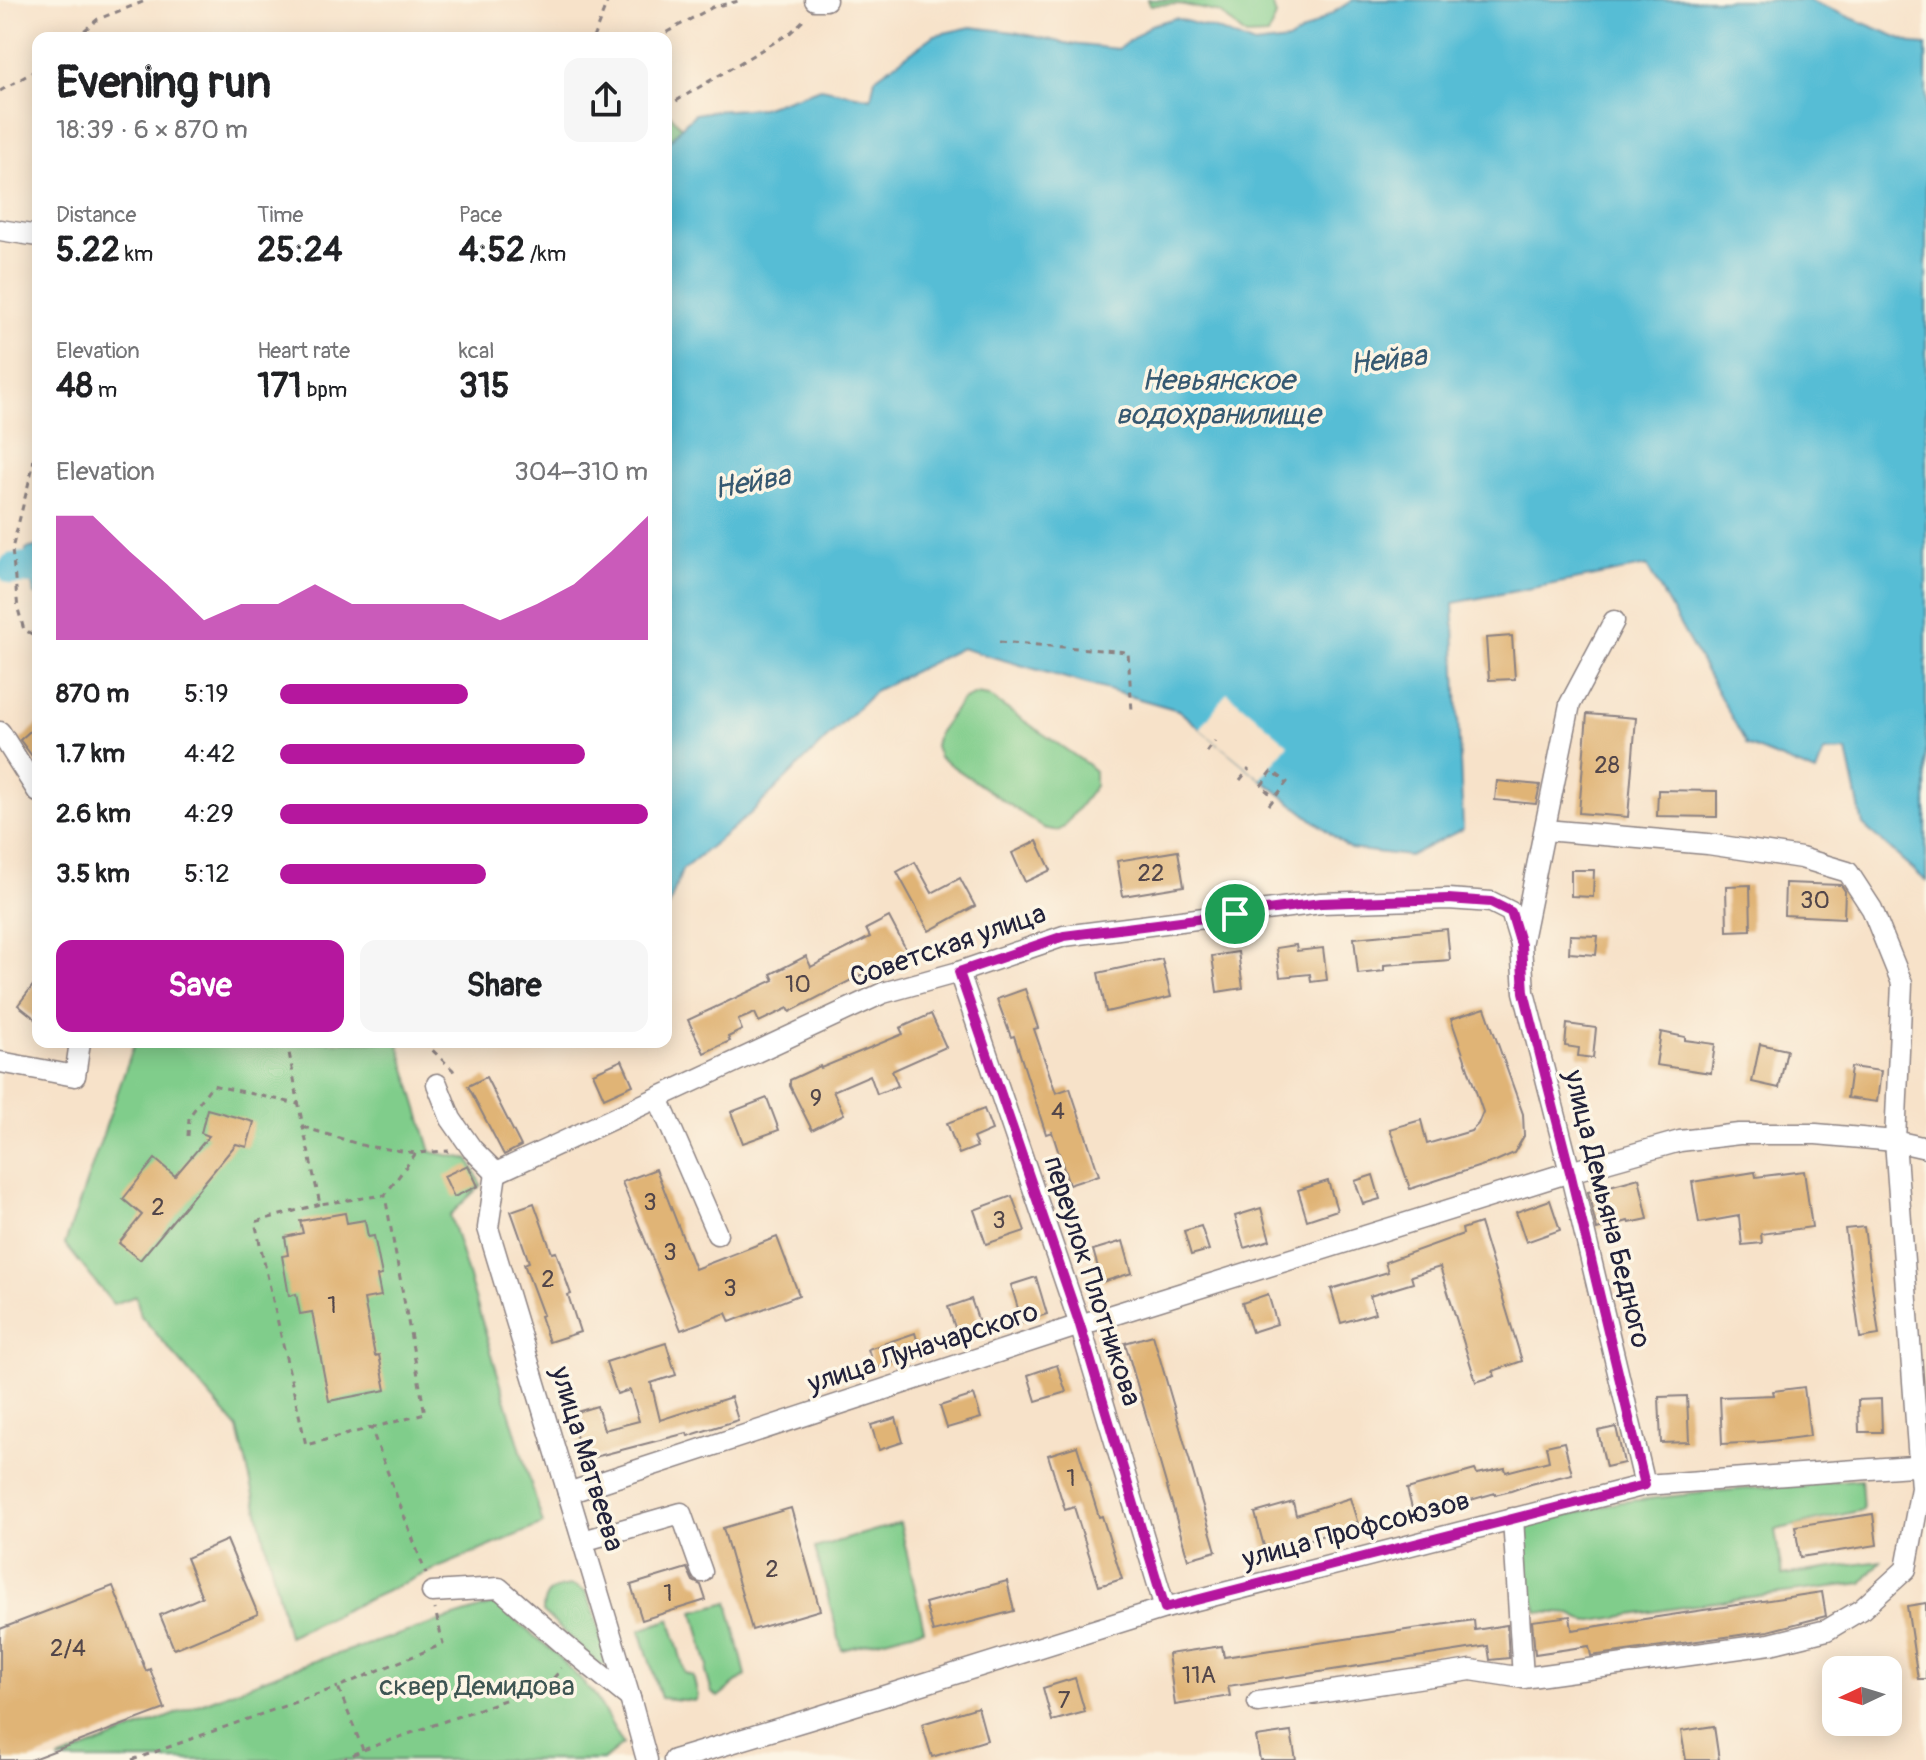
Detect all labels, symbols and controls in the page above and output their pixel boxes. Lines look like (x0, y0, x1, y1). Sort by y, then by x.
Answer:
text: Evening run (56, 56, 271, 111)
button: share (564, 58, 648, 142)
text: 18:39 · 6 × 870 m (56, 114, 248, 146)
text: Distance (56, 201, 136, 229)
text: Time (257, 201, 303, 229)
text: Pace (459, 201, 502, 229)
text: 5.22 (56, 229, 120, 272)
text: 25:24 (257, 229, 343, 272)
text: 4:52 (459, 229, 525, 272)
text: km (120, 240, 153, 268)
text: /km (525, 240, 566, 268)
text: Elevation (56, 337, 140, 365)
text: Heart rate (257, 337, 350, 365)
text: kcal (459, 337, 494, 365)
water label: Нейва (1348, 337, 1430, 383)
water label: Невьянское водохранилище (1116, 362, 1323, 433)
text: 48 (56, 365, 93, 408)
text: 171 (257, 365, 302, 408)
text: 315 (459, 365, 509, 408)
text: m (93, 376, 117, 404)
text: bpm (302, 376, 347, 404)
text: Elevation (56, 456, 155, 488)
text: 304–310 m (514, 456, 648, 488)
water label: Нейва (711, 456, 795, 507)
text: 870 m (56, 678, 129, 710)
text: 5:19 (184, 678, 229, 710)
text: 1.7 km (56, 738, 125, 770)
text: 4:42 (184, 738, 236, 770)
house number: 28 (1594, 751, 1620, 780)
text: 2.6 km (56, 798, 131, 830)
text: 4:29 (184, 798, 234, 830)
text: 3.5 km (56, 858, 130, 890)
text: 5:12 (184, 858, 230, 890)
house number: 22 (1138, 859, 1164, 888)
pin (1201, 880, 1269, 948)
house number: 30 (1800, 886, 1830, 915)
icon: arrive (1213, 892, 1257, 936)
street label: Советская улица (846, 896, 1050, 996)
button: Save (56, 940, 344, 1032)
button: Share (360, 940, 648, 1032)
house number: 10 (785, 970, 811, 999)
street label: улица Демьяна Бедного (1555, 1066, 1658, 1351)
house number: 9 (810, 1084, 822, 1113)
house number: 4 (1051, 1097, 1065, 1126)
street label: переулок Плотникова (1035, 1152, 1149, 1410)
house number: 3 (643, 1188, 657, 1217)
house number: 2 (151, 1193, 165, 1222)
house number: 3 (992, 1206, 1006, 1235)
house number: 3 (663, 1238, 677, 1267)
house number: 2 (541, 1265, 555, 1294)
house number: 3 (723, 1274, 737, 1303)
house number: 1 (327, 1291, 337, 1320)
street label: улица Луначарского (802, 1294, 1043, 1402)
street label: улица Матвеева (542, 1362, 632, 1556)
house number: 1 (1066, 1464, 1076, 1493)
street label: улица Профсоюзов (1237, 1483, 1474, 1577)
house number: 2 (765, 1555, 779, 1584)
house number: 1 (663, 1579, 673, 1608)
house number: 2/4 (50, 1634, 86, 1663)
north arrow (1822, 1656, 1902, 1736)
map controls (1822, 1656, 1902, 1736)
house number: 11А (1182, 1661, 1216, 1690)
park label: сквер Демидова (379, 1669, 575, 1704)
house number: 7 (1058, 1686, 1071, 1715)

